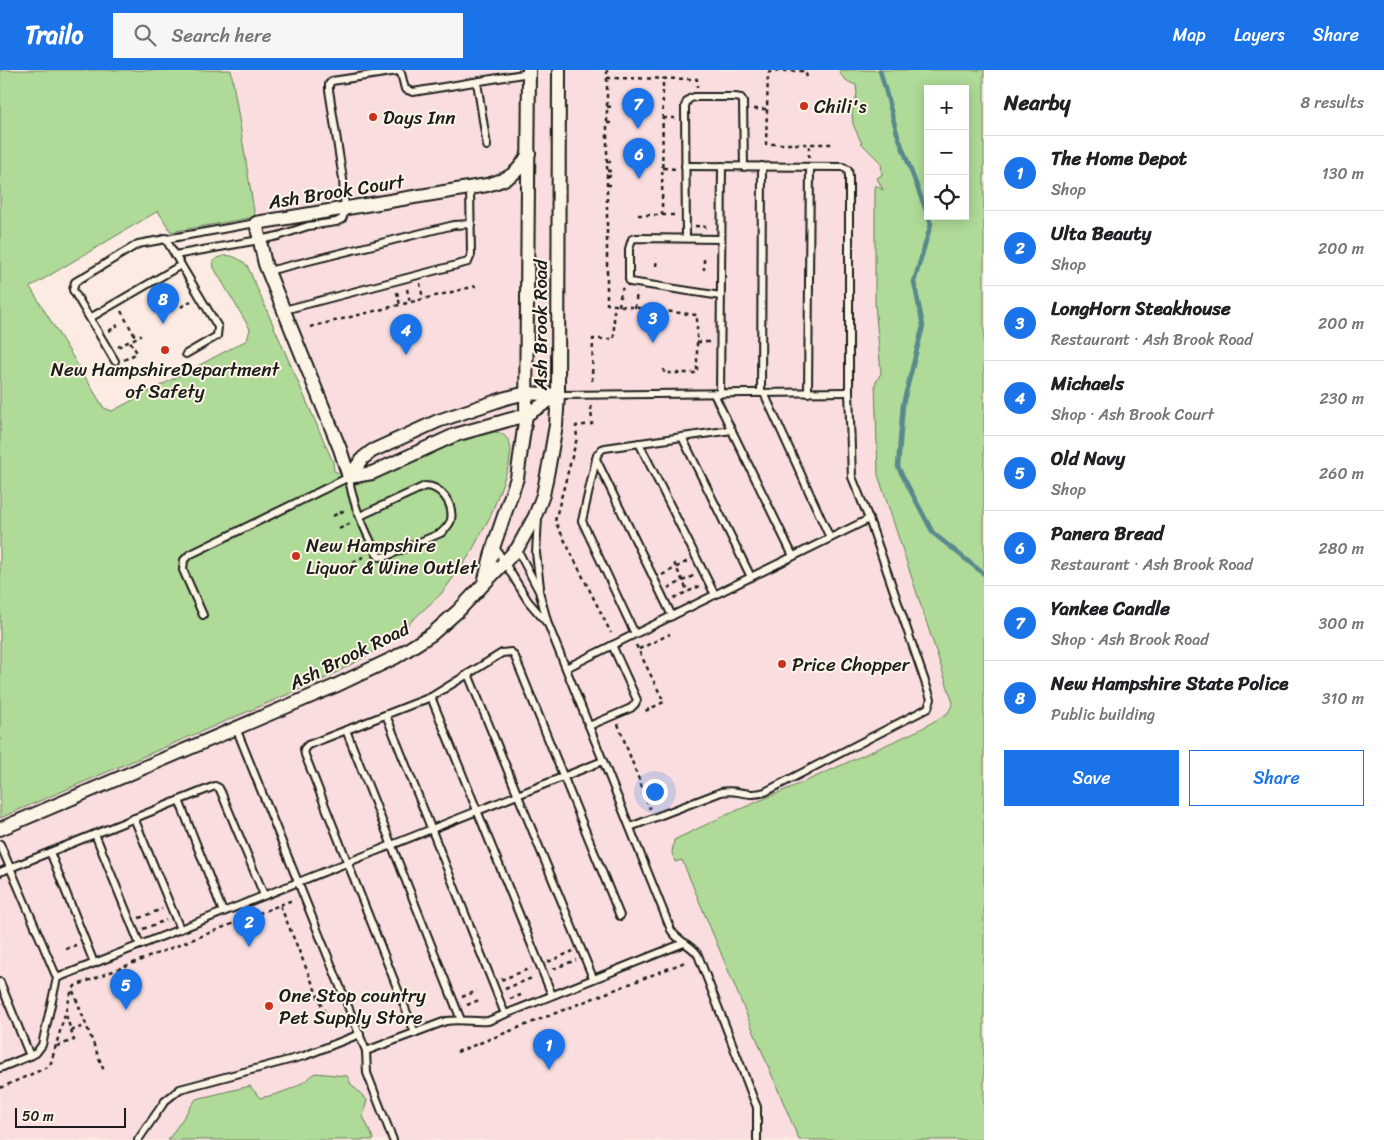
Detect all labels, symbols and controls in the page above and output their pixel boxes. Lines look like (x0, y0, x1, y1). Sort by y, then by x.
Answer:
search box (113, 13, 463, 58)
text: Trailo (25, 14, 83, 56)
text: Search here (171, 19, 272, 52)
text: Map (1173, 19, 1206, 51)
text: Layers (1234, 19, 1285, 51)
text: Share (1313, 19, 1359, 51)
icon: search (131, 21, 159, 49)
text: Nearby (1004, 84, 1070, 122)
map controls (924, 85, 969, 220)
button: + (924, 85, 969, 130)
pin: 7 (622, 88, 654, 129)
text: 8 results (1301, 88, 1364, 117)
place label: Chili's (814, 90, 867, 123)
marker: Chili's (798, 100, 810, 112)
place label: Days Inn (383, 101, 456, 134)
marker: Days Inn (367, 111, 379, 123)
button: − (924, 130, 969, 175)
pin: 6 (623, 138, 655, 179)
text: The Home Depot (1051, 142, 1187, 175)
text: 1 (1017, 159, 1023, 188)
text: 130 m (1322, 159, 1364, 188)
street label: Ash Brook Court (265, 164, 408, 219)
button: locate (924, 175, 969, 220)
text: Shop (1051, 175, 1086, 204)
text: Ulta Beauty (1051, 217, 1151, 250)
text: 2 (1015, 234, 1025, 263)
text: 200 m (1318, 234, 1364, 263)
text: Shop (1051, 250, 1086, 279)
street label: Ash Brook Road (524, 259, 557, 391)
pin: 8 (147, 283, 179, 324)
text: LongHorn Steakhouse (1051, 292, 1231, 325)
pin: 3 (637, 302, 669, 343)
text: 3 (1016, 309, 1024, 338)
text: 200 m (1318, 309, 1364, 338)
pin: 4 (390, 314, 422, 355)
text: Restaurant · Ash Brook Road (1051, 325, 1253, 354)
marker: New HampshireDepartment of Safety (159, 344, 171, 356)
place label: New HampshireDepartment of Safety (51, 353, 281, 408)
text: Michaels (1051, 367, 1124, 400)
text: 4 (1015, 384, 1025, 413)
text: 230 m (1319, 384, 1364, 413)
text: Shop · Ash Brook Court (1051, 400, 1214, 429)
text: Old Navy (1051, 442, 1125, 475)
text: 5 (1015, 459, 1025, 488)
text: 260 m (1319, 459, 1364, 488)
text: Shop (1051, 475, 1086, 504)
text: Panera Bread (1051, 517, 1163, 550)
place label: New Hampshire Liquor & Wine Outlet (306, 529, 478, 584)
text: 6 (1015, 534, 1025, 563)
text: 280 m (1319, 534, 1364, 563)
marker: New Hampshire Liquor & Wine Outlet (290, 550, 302, 562)
text: Restaurant · Ash Brook Road (1051, 550, 1253, 579)
text: Yankee Candle (1051, 592, 1170, 625)
text: 7 (1015, 609, 1025, 638)
text: 300 m (1319, 609, 1364, 638)
street label: Ash Brook Road (282, 612, 416, 699)
text: Shop · Ash Brook Road (1051, 625, 1209, 654)
place label: Price Chopper (792, 648, 911, 681)
marker: Price Chopper (776, 658, 788, 670)
text: New Hampshire State Police (1051, 667, 1288, 700)
text: 8 (1015, 684, 1025, 713)
text: 310 m (1322, 684, 1364, 713)
text: Public building (1051, 700, 1155, 729)
button: Save (1004, 750, 1179, 806)
button: Share (1189, 750, 1364, 806)
your location (642, 779, 668, 805)
pin: 2 (233, 906, 265, 947)
pin: 5 (110, 969, 142, 1010)
place label: One Stop country Pet Supply Store (279, 979, 426, 1034)
marker: One Stop country Pet Supply Store (263, 1000, 275, 1012)
pin: 1 (533, 1029, 565, 1070)
text: 50 m (22, 1104, 54, 1129)
scale bar (15, 1105, 126, 1128)

